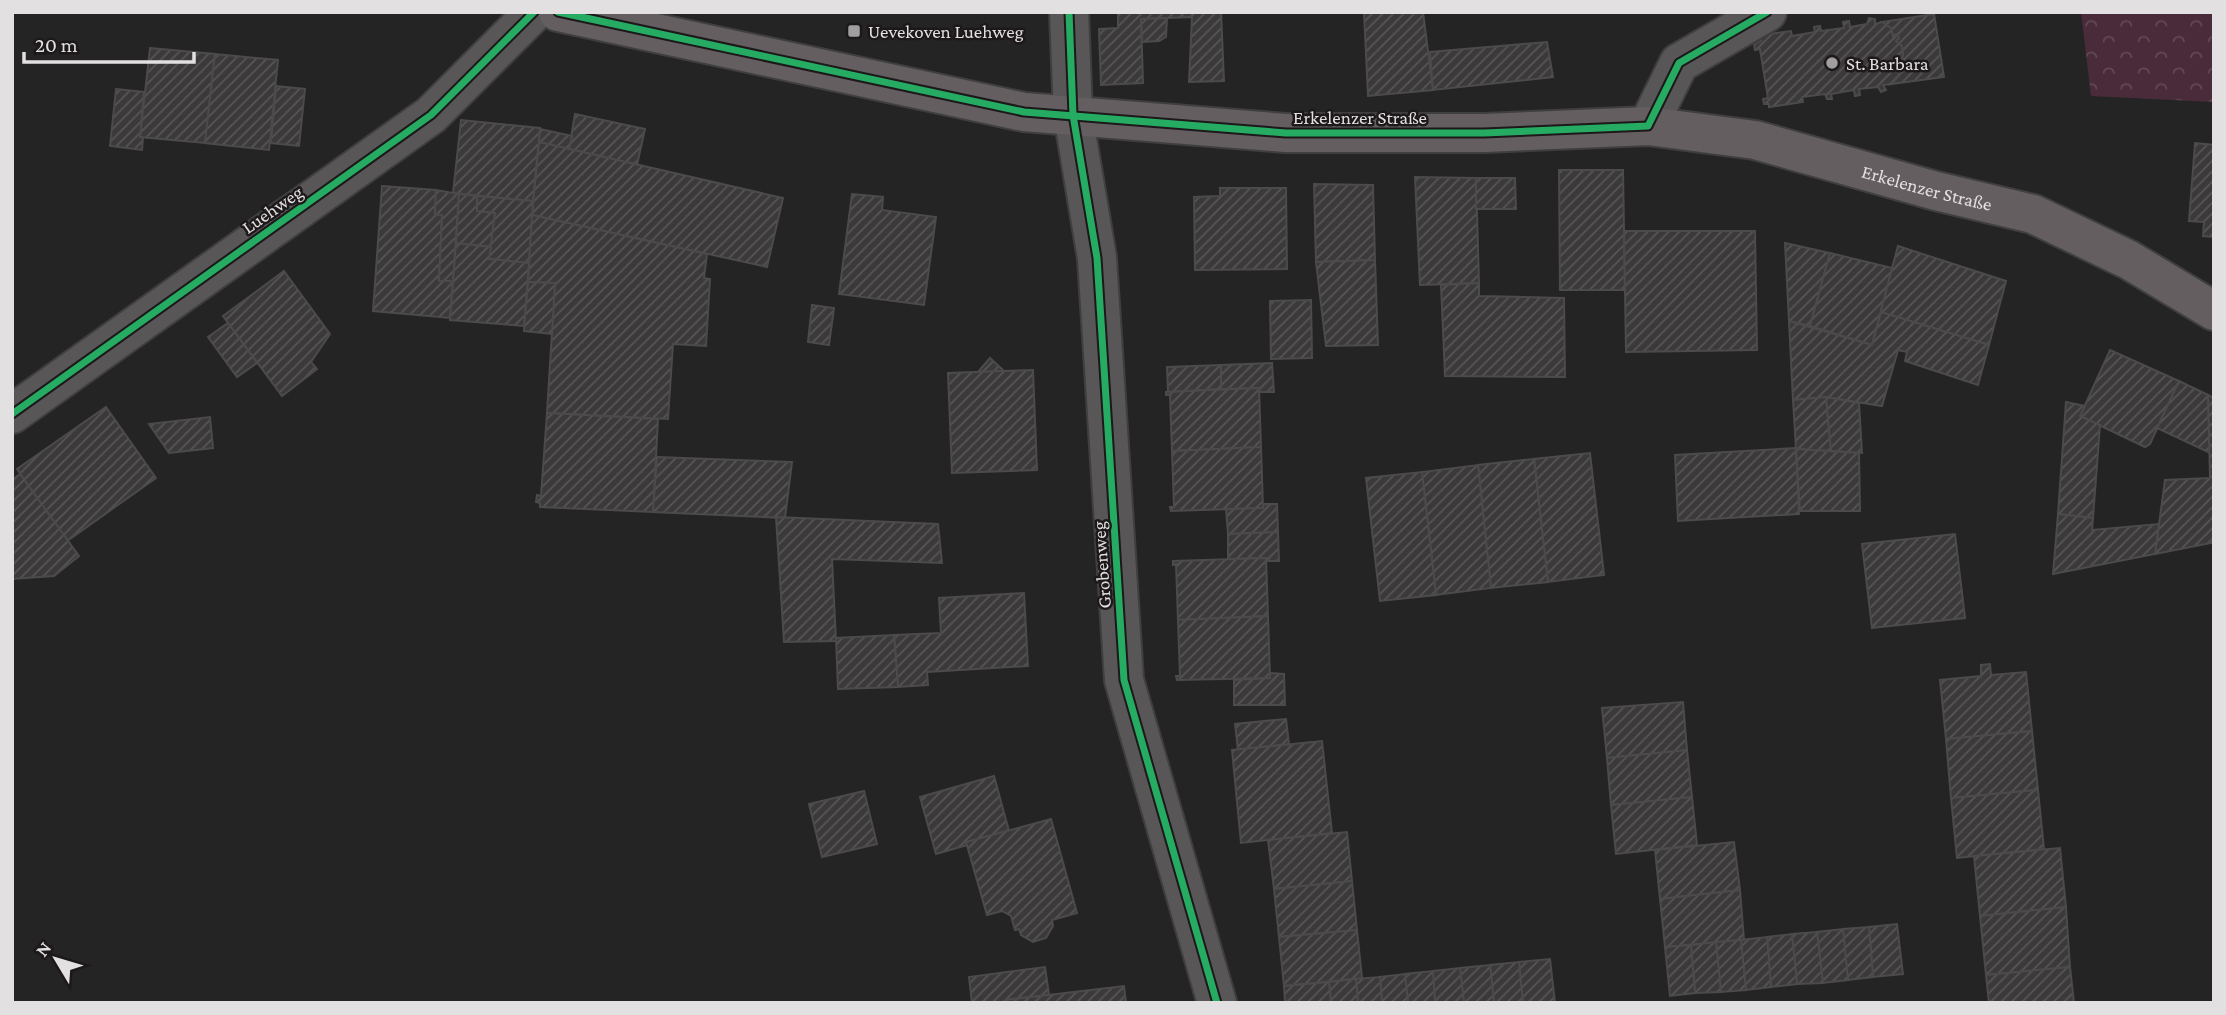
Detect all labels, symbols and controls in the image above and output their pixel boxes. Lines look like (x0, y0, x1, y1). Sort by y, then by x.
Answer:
scale bar (24, 21, 194, 65)
place label: Uevekoven Luehweg (868, 21, 1024, 42)
marker: Uevekoven Luehweg (846, 23, 862, 39)
text: 20 m (35, 33, 78, 57)
place label: St. Barbara (1846, 53, 1929, 74)
marker: St. Barbara (1824, 55, 1840, 71)
street label: Erkelenzer Straße (1293, 107, 1427, 128)
street label: Erkelenzer Straße (1859, 161, 1994, 215)
street label: Luehweg (238, 181, 307, 238)
street label: Grobenweg (1088, 521, 1115, 609)
north arrow (21, 924, 91, 994)
text: N (31, 937, 55, 960)

